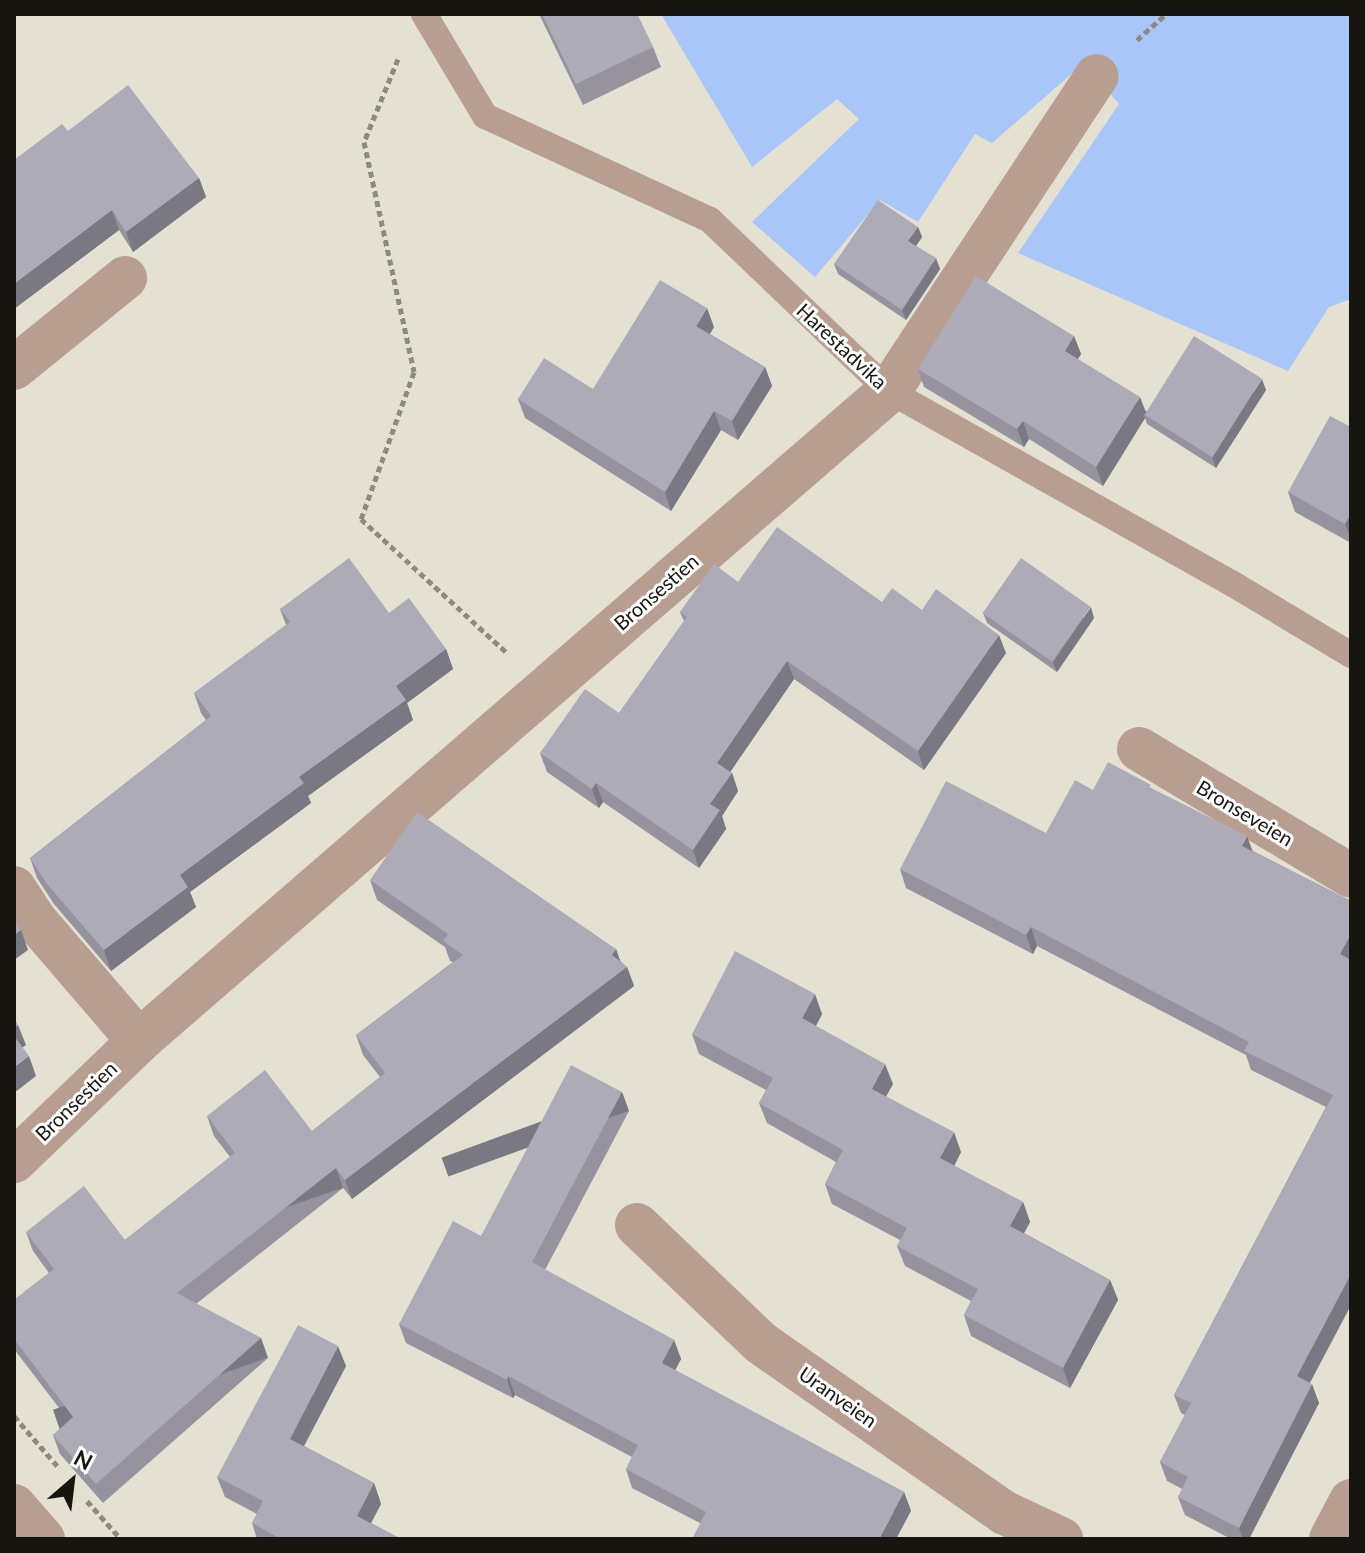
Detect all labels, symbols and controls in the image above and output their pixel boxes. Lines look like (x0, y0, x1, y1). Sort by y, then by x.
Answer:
street label: Harestadvika (792, 298, 892, 394)
street label: Bronsestien (609, 549, 703, 635)
street label: Bronseveien (1192, 775, 1298, 851)
street label: Bronsestien (30, 1056, 122, 1146)
street label: Uranveien (794, 1361, 882, 1433)
north arrow (32, 1441, 112, 1521)
text: N (70, 1443, 97, 1475)

